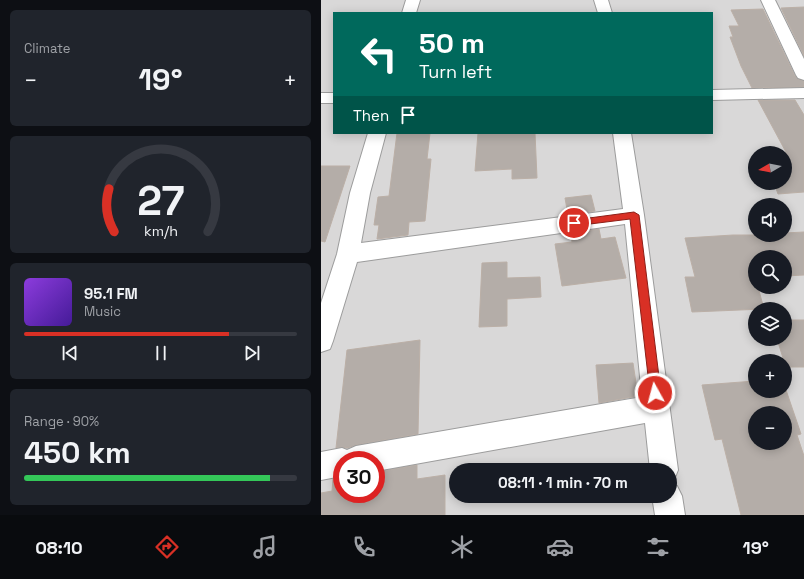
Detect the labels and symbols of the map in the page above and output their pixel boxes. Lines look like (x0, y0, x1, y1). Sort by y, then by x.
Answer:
north arrow (748, 146, 792, 190)
pin (557, 206, 591, 240)
position arrow (634, 372, 676, 414)
speed limit sign: 30 (333, 451, 385, 503)

